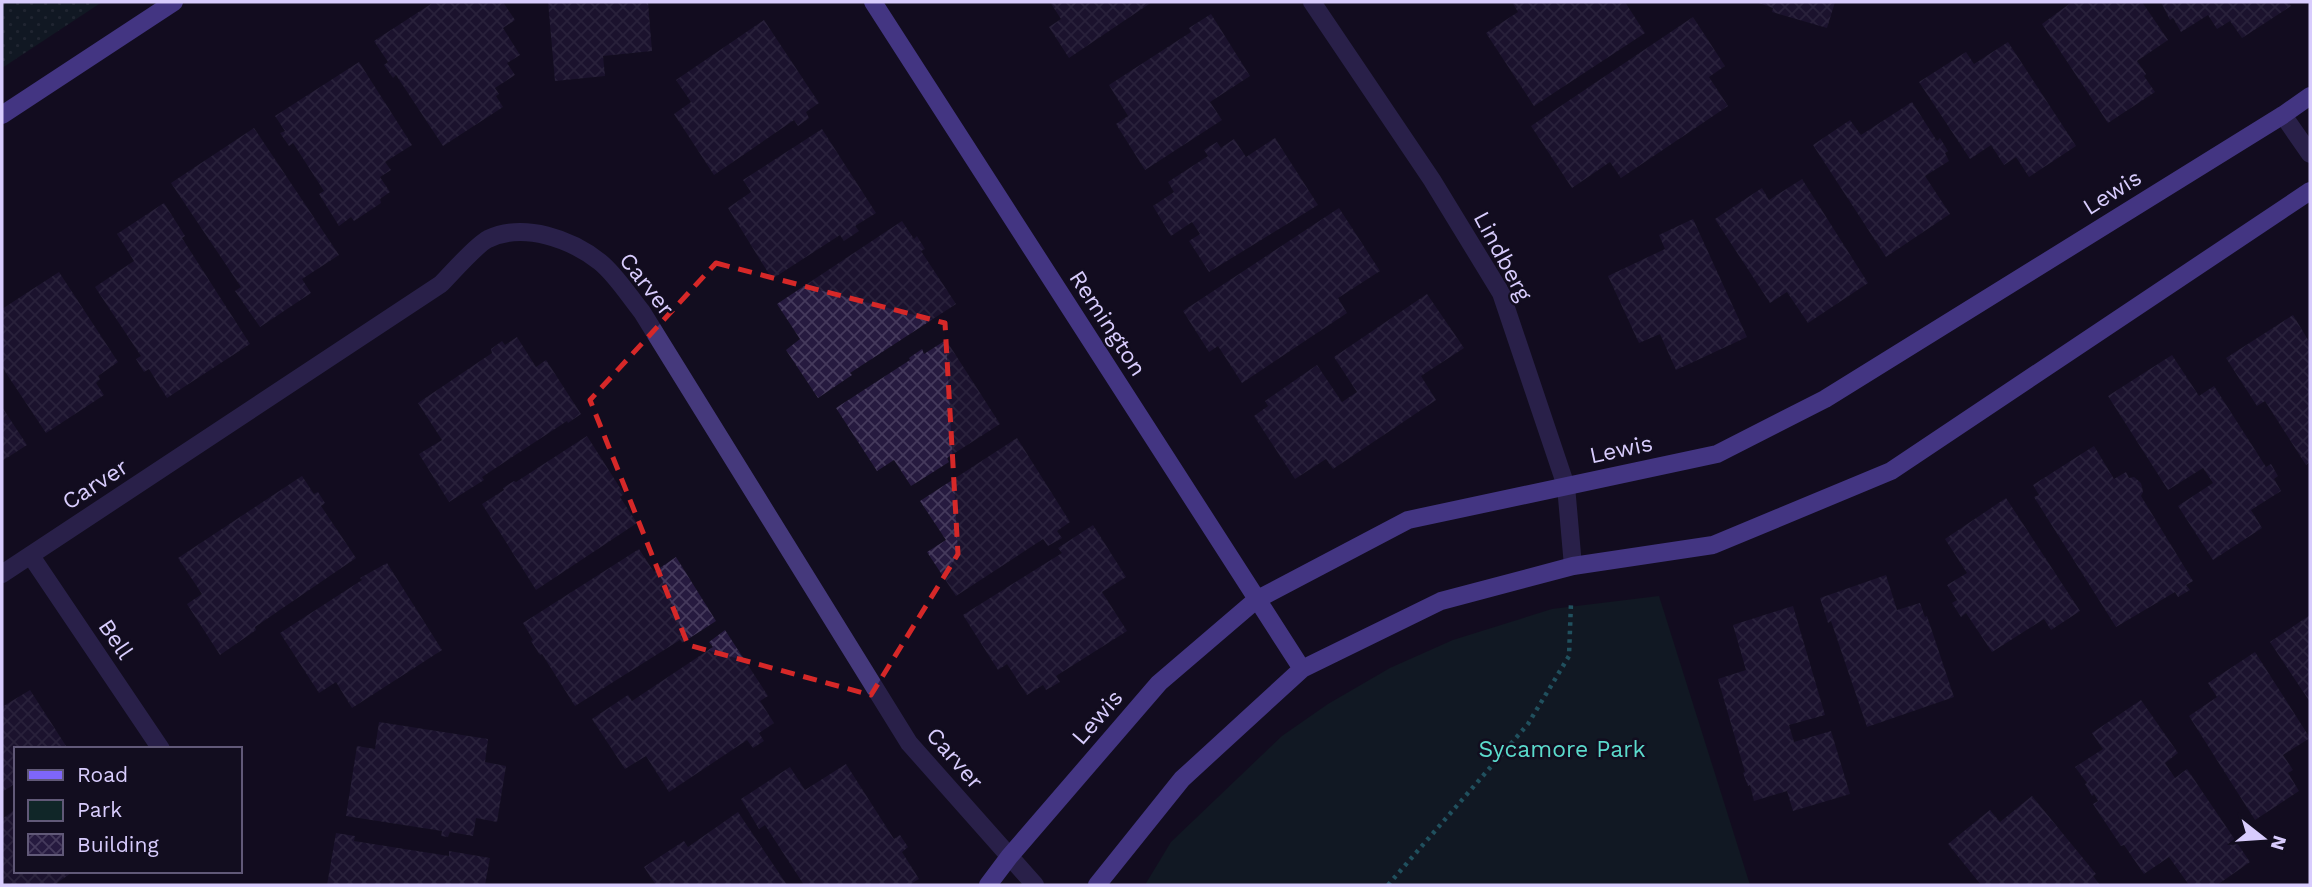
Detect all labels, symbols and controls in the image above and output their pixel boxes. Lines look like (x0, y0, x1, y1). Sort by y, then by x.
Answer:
street label: Lewis (2078, 164, 2147, 221)
street label: Lindberg (1468, 207, 1538, 306)
street label: Carver (614, 247, 680, 321)
street label: Remington (1063, 265, 1152, 381)
street label: Lewis (1587, 430, 1655, 469)
street label: Carver (57, 453, 133, 516)
street label: Bell (93, 614, 139, 664)
street label: Lewis (1066, 684, 1129, 750)
street label: Carver (921, 722, 989, 795)
park label: Sycamore Park (1478, 736, 1646, 763)
legend (14, 747, 242, 873)
text: Road (77, 762, 128, 787)
text: Park (77, 797, 122, 822)
north arrow (2228, 803, 2298, 873)
text: Building (77, 832, 159, 857)
text: N (2266, 833, 2292, 853)

